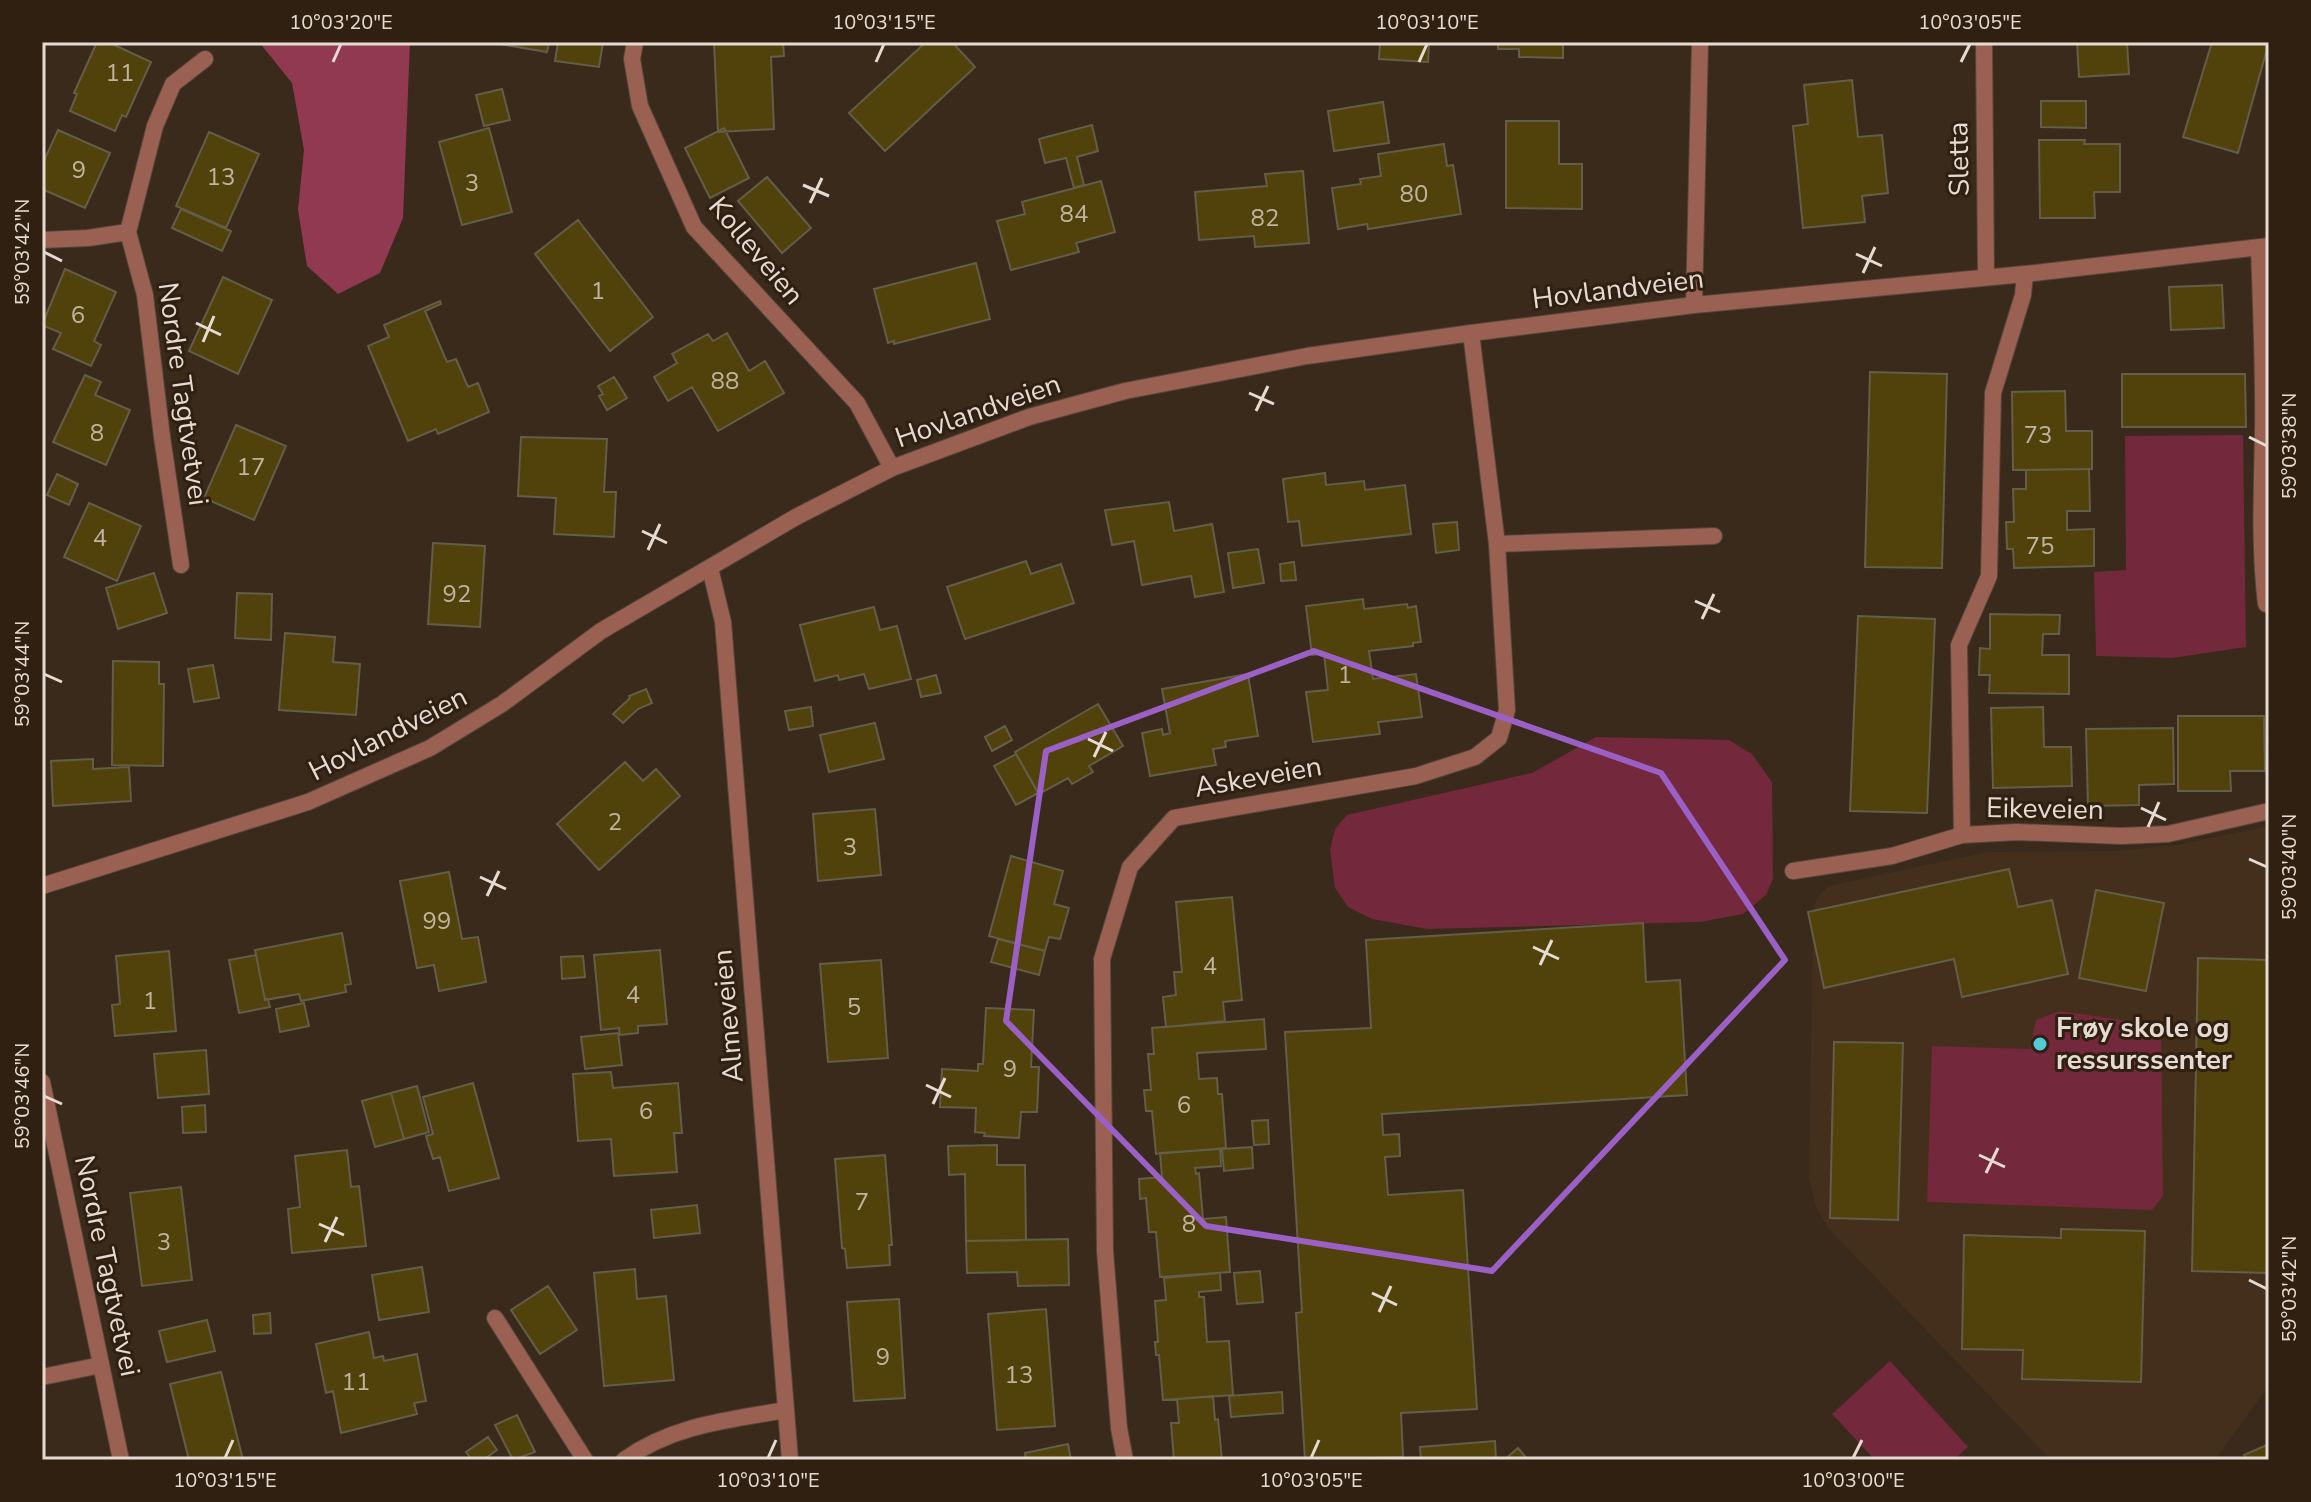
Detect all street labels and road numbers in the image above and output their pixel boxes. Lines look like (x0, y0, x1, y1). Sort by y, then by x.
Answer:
street label: Sletta (1939, 122, 1979, 196)
street label: Kolleveien (700, 189, 812, 313)
street label: Hovlandveien (1530, 260, 1706, 318)
street label: Nordre Tagtvetvei (149, 280, 217, 508)
street label: Hovlandveien (890, 365, 1066, 457)
street label: Hovlandveien (302, 678, 474, 790)
street label: Askeveien (1191, 747, 1325, 807)
street label: Eikeveien (1986, 789, 2104, 829)
street label: Almeveien (703, 948, 753, 1084)
street label: Nordre Tagtvetvei (65, 1152, 149, 1380)

